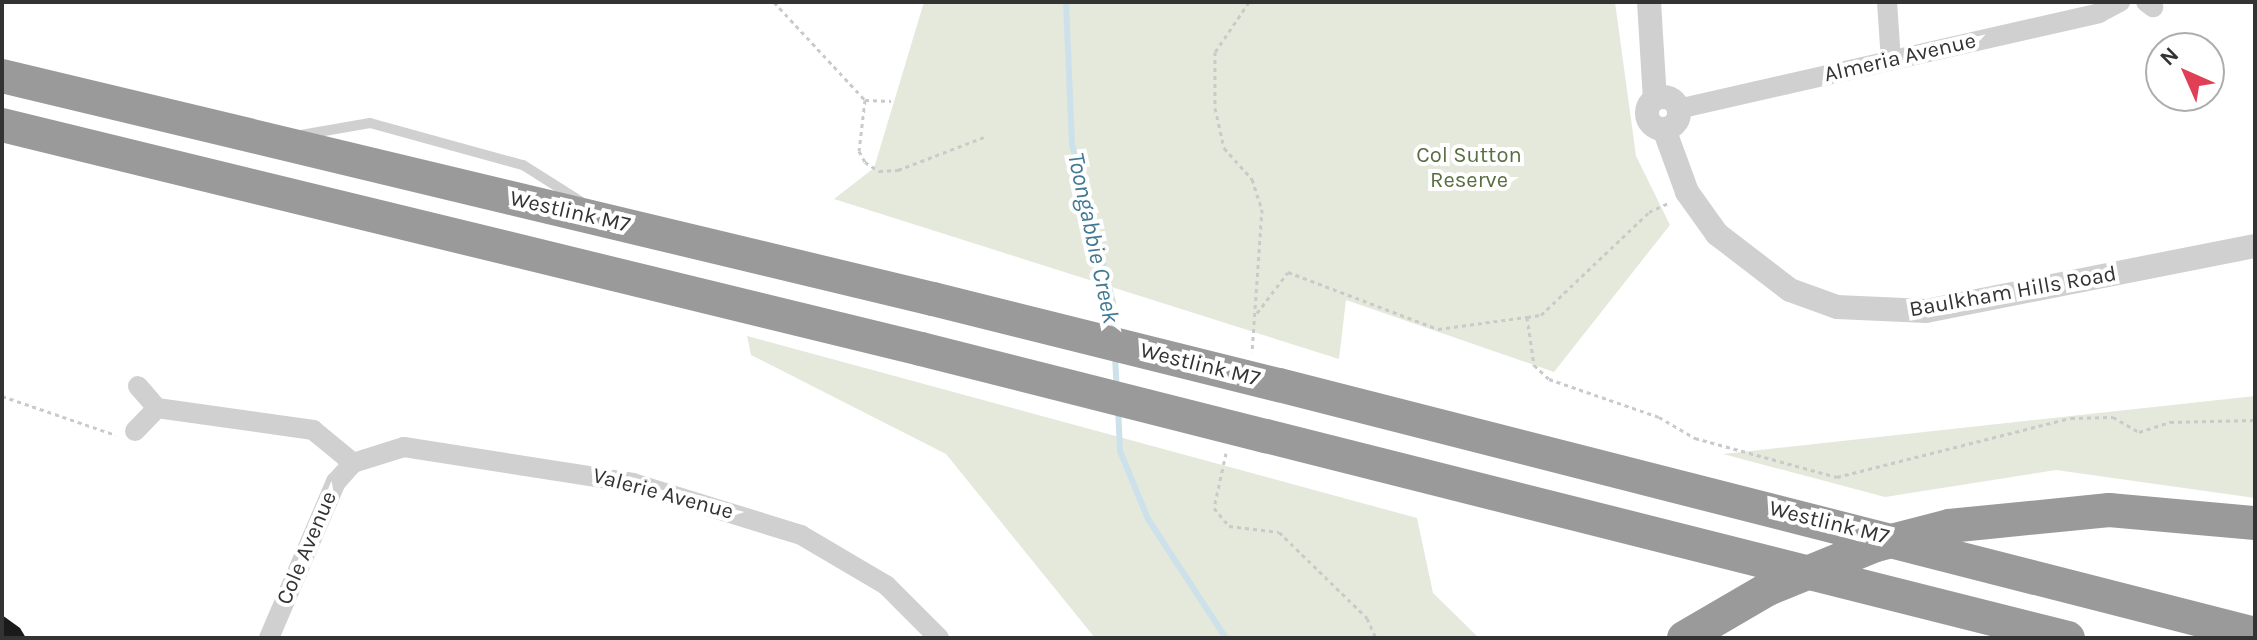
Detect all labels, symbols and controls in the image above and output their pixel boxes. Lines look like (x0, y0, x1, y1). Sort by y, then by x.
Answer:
street label: Almeria Avenue (1822, 28, 1978, 88)
north arrow (2145, 32, 2225, 112)
text: N (2155, 42, 2184, 71)
park label: Col Sutton Reserve (1416, 142, 1522, 194)
water label: Toongabbie Creek (1061, 150, 1125, 326)
street label: Westlink M7 (507, 185, 633, 239)
street label: Baulkham Hills Road (1907, 261, 2119, 323)
street label: Westlink M7 (1137, 337, 1263, 393)
street label: Valerie Avenue (590, 463, 736, 525)
street label: Cole Avenue (271, 487, 343, 609)
street label: Westlink M7 (1766, 495, 1892, 551)

